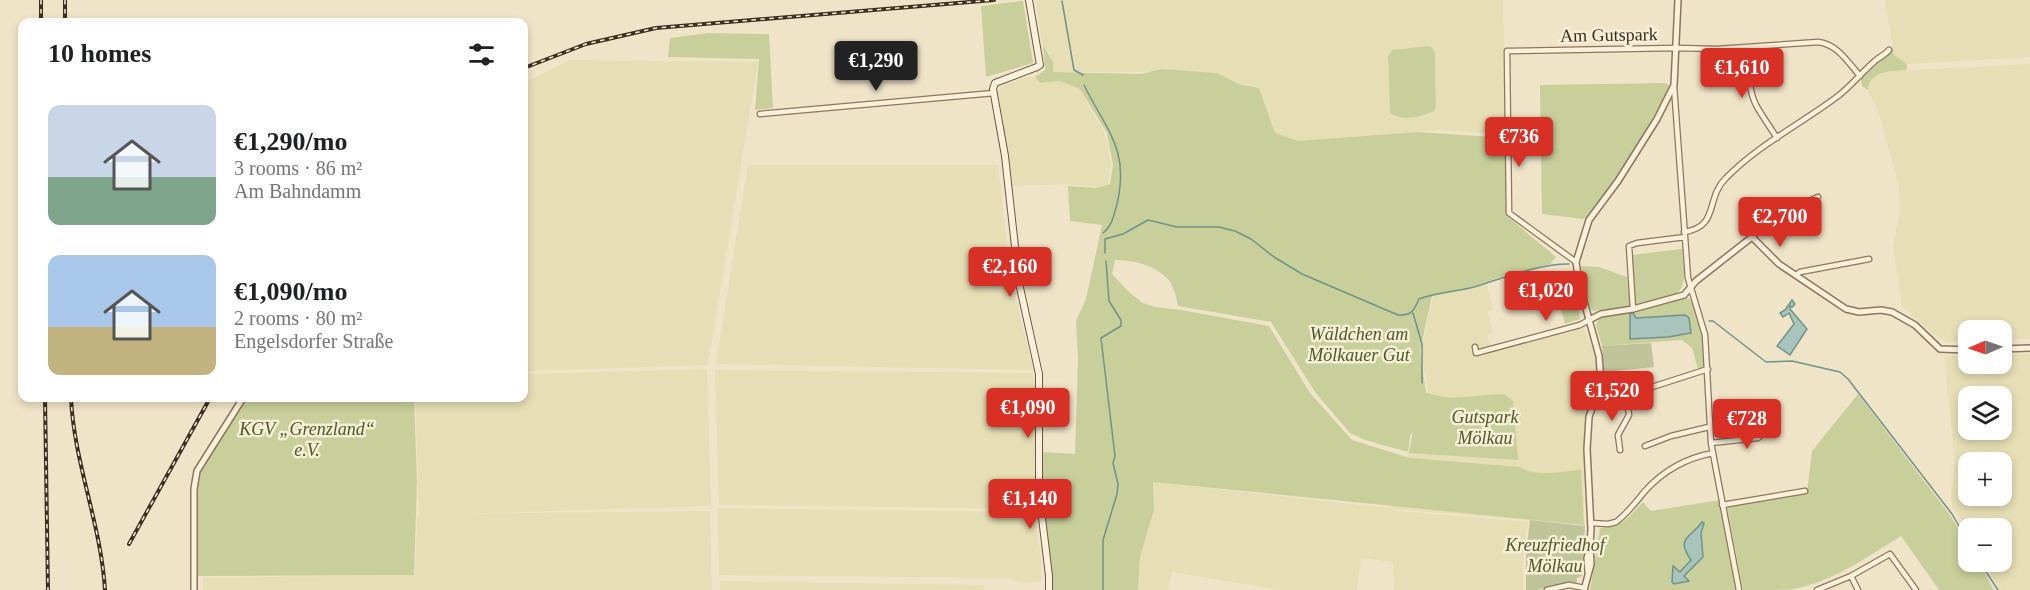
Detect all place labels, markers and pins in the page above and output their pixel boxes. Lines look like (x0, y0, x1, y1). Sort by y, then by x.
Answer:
pin: €1,290 (827, 41, 925, 92)
pin: €1,610 (1693, 48, 1791, 99)
pin: €736 (1483, 117, 1555, 168)
pin: €2,700 (1731, 197, 1829, 248)
pin: €2,160 (961, 247, 1059, 298)
pin: €1,020 (1497, 271, 1595, 322)
pin: €1,520 (1563, 371, 1661, 422)
pin: €1,090 (979, 388, 1077, 439)
pin: €728 (1711, 399, 1783, 450)
pin: €1,140 (981, 479, 1079, 530)

